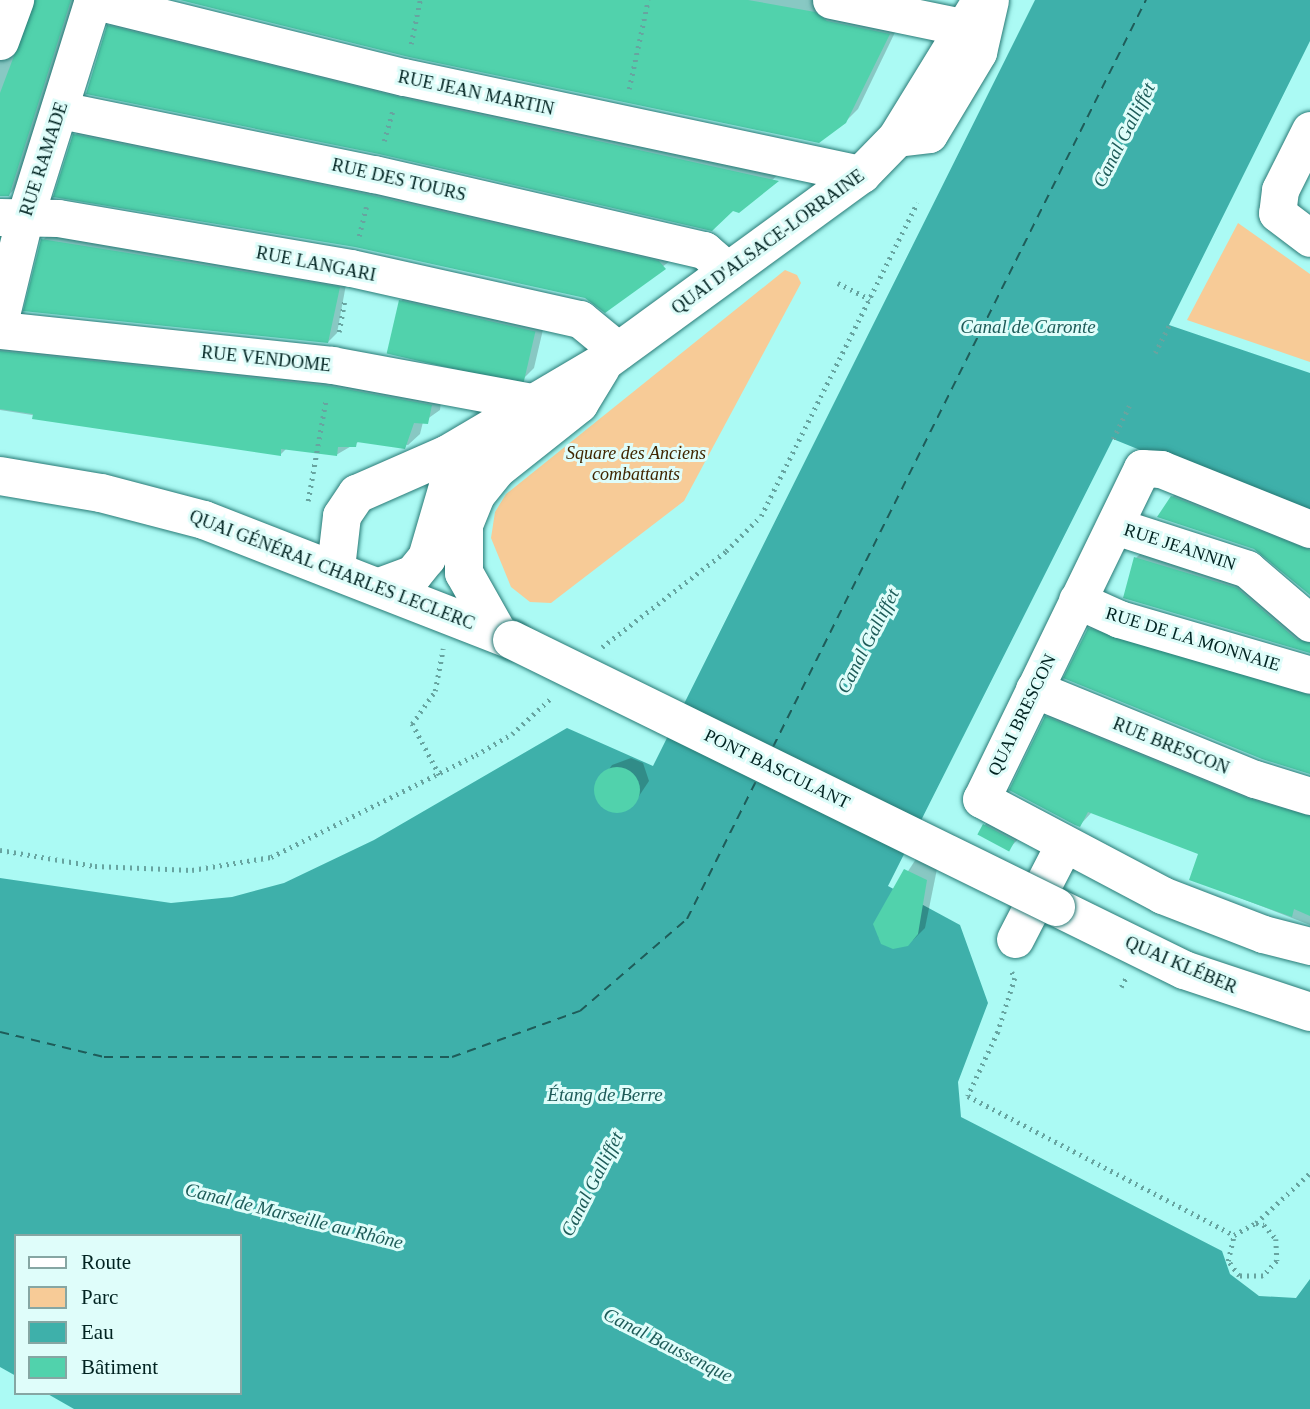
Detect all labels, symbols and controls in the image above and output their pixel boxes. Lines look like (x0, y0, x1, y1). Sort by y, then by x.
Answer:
street label: RUE JEAN MARTIN (396, 66, 556, 120)
water label: Canal Galliffet (1088, 79, 1160, 191)
street label: RUE RAMADE (15, 99, 73, 219)
street label: RUE DES TOURS (329, 154, 469, 206)
street label: QUAI D'ALSACE-LORRAINE (668, 165, 868, 319)
street label: RUE LANGARI (254, 242, 378, 286)
water label: Canal de Caronte (960, 316, 1096, 338)
street label: RUE VENDOME (200, 341, 332, 377)
park label: Square des Anciens combattants (566, 443, 706, 486)
street label: QUAI GÉNÉRAL CHARLES LECLERC (186, 505, 478, 635)
street label: RUE JEANNIN (1121, 519, 1239, 575)
water label: Canal Galliffet (832, 585, 904, 697)
street label: RUE DE LA MONNAIE (1103, 602, 1283, 676)
street label: QUAI BRESCON (983, 651, 1061, 779)
street label: RUE BRESCON (1110, 713, 1232, 779)
street label: PONT BASCULANT (701, 724, 853, 814)
street label: QUAI KLÉBER (1122, 932, 1240, 998)
water label: Étang de Berre (547, 1084, 663, 1106)
water label: Canal Galliffet (556, 1128, 628, 1240)
water label: Canal de Marseille au Rhône (183, 1178, 405, 1254)
legend (14, 1234, 242, 1395)
text: Route (81, 1250, 131, 1274)
text: Parc (81, 1285, 118, 1309)
water label: Canal Baussenque (600, 1303, 736, 1387)
text: Eau (81, 1320, 114, 1344)
text: Bâtiment (81, 1355, 158, 1379)

